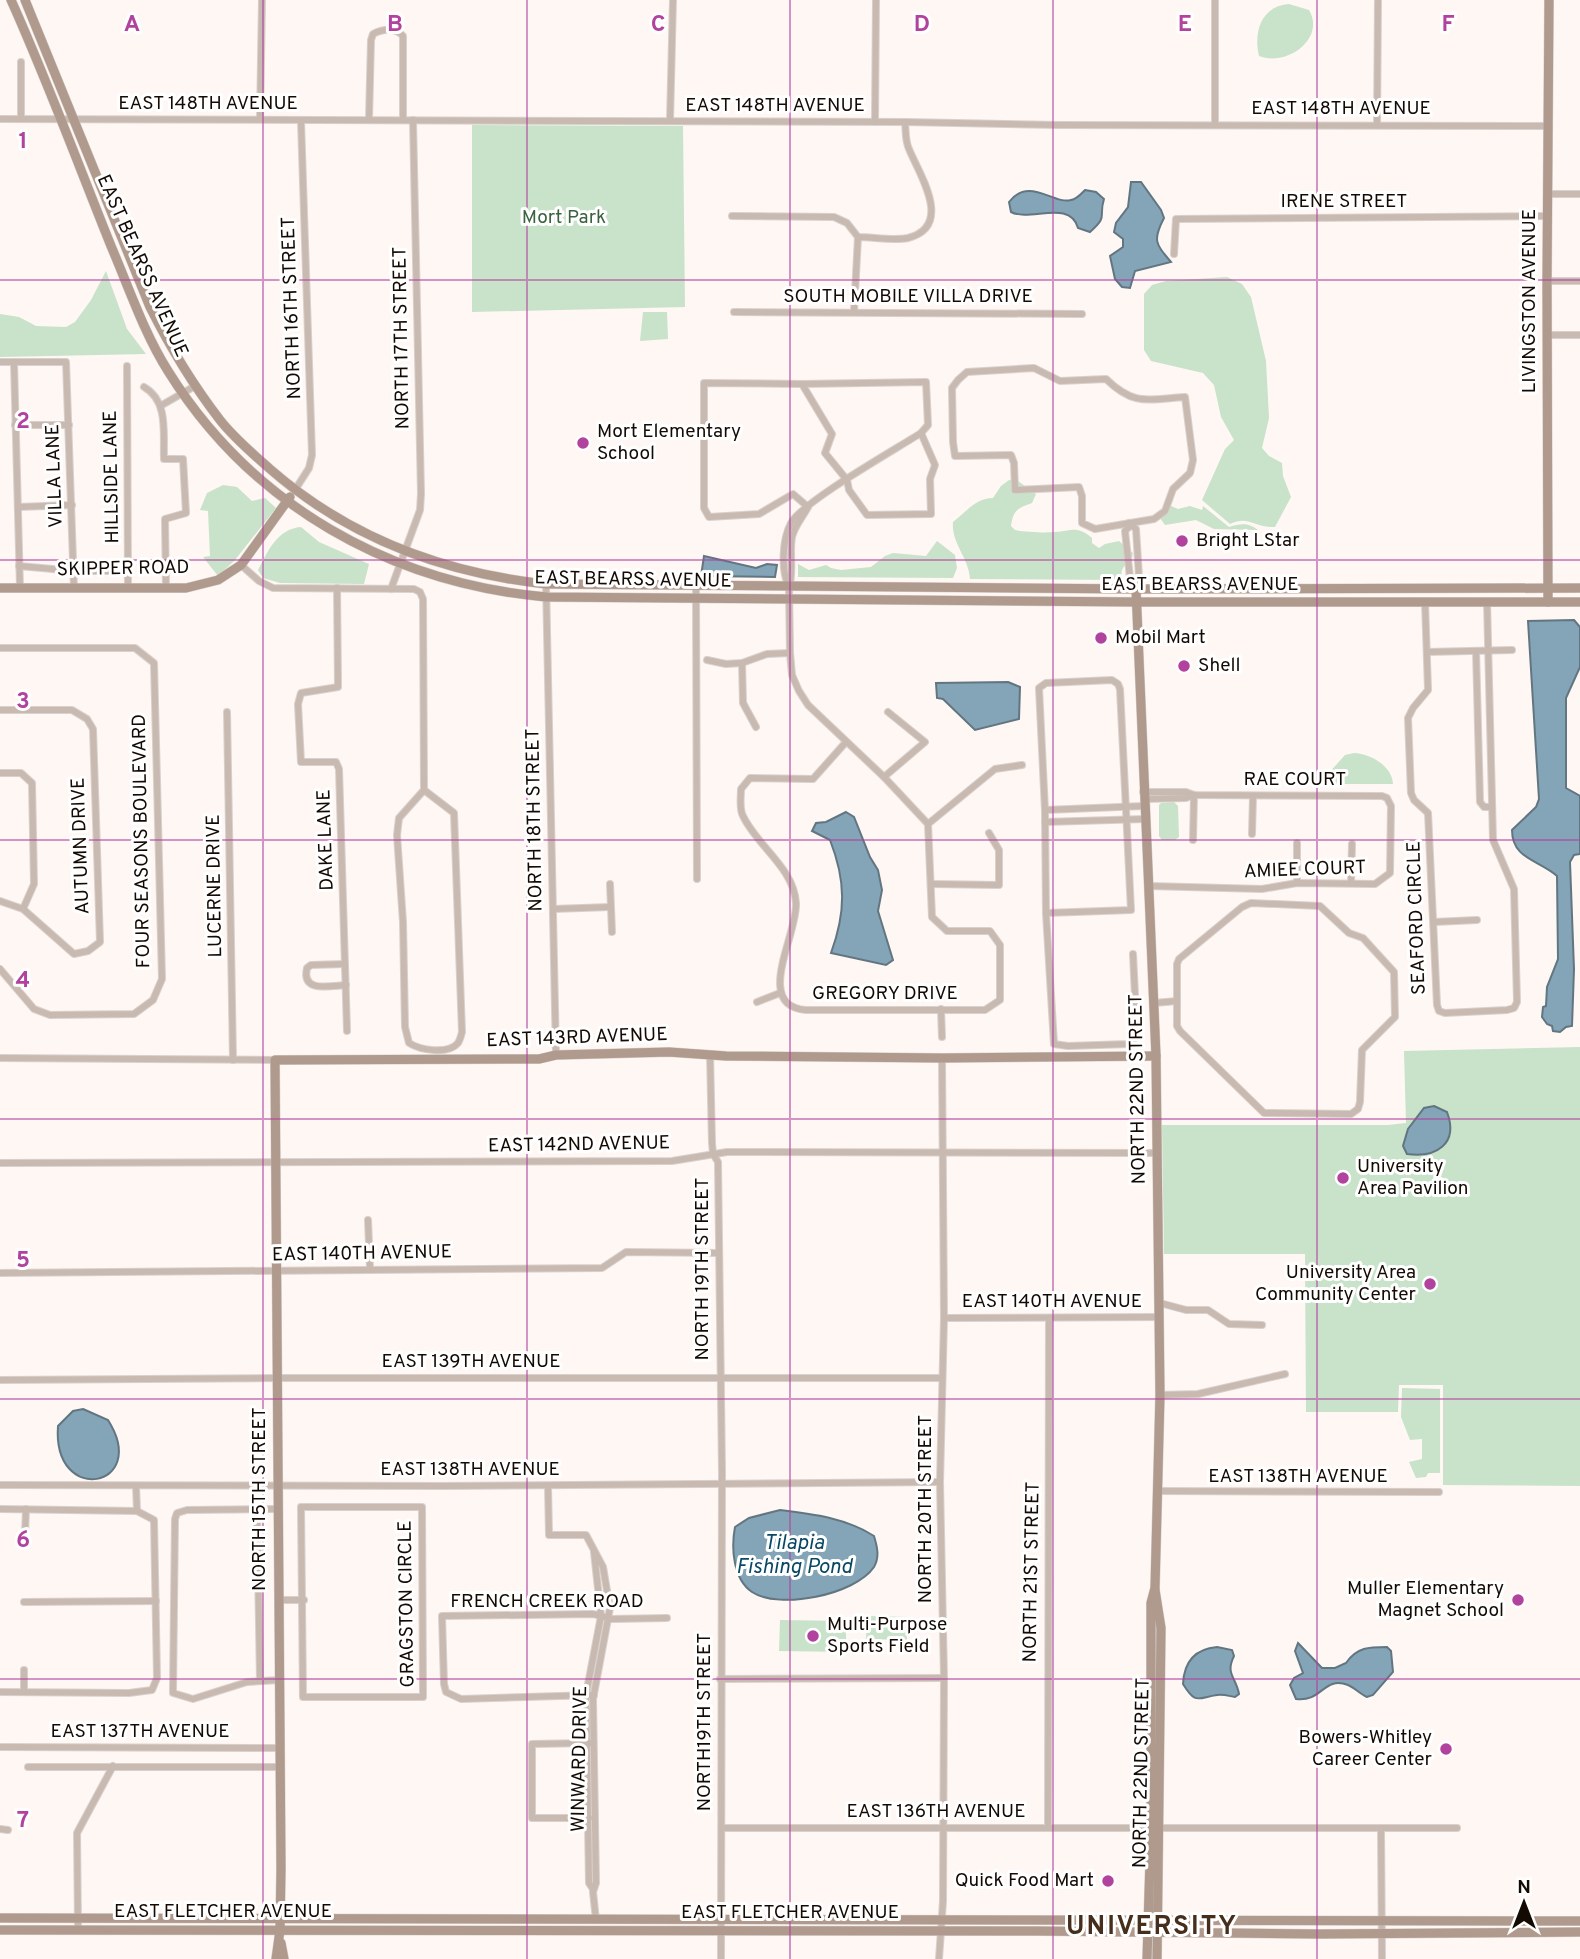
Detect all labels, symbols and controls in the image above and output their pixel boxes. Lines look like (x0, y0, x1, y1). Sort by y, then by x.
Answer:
text: A (124, 11, 140, 40)
text: B (387, 11, 403, 40)
text: C (651, 11, 665, 40)
text: D (914, 11, 930, 40)
text: E (1178, 11, 1192, 40)
text: F (1441, 11, 1455, 40)
street label: EAST 148TH AVENUE (118, 92, 298, 116)
street label: EAST 148TH AVENUE (685, 94, 865, 118)
street label: EAST 148TH AVENUE (1251, 97, 1431, 121)
text: 1 (18, 128, 28, 157)
street label: EAST BEARSS AVENUE (91, 171, 193, 361)
street label: IRENE STREET (1281, 190, 1407, 214)
park label: Mort Park (522, 206, 606, 230)
street label: LIVINGSTON AVENUE (1518, 209, 1542, 393)
street label: NORTH 16TH STREET (277, 216, 307, 400)
street label: NORTH 17TH STREET (388, 246, 416, 430)
street label: SOUTH MOBILE VILLA DRIVE (783, 285, 1033, 309)
text: 2 (16, 408, 30, 437)
street label: HILLSIDE LANE (99, 410, 125, 544)
place label: Mort Elementary School (597, 420, 741, 466)
street label: VILLA LANE (41, 424, 69, 528)
marker: Mort Elementary School (575, 435, 591, 451)
place label: Bright LStar (1196, 529, 1300, 553)
marker: Bright LStar (1174, 533, 1190, 549)
street label: SKIPPER ROAD (56, 556, 190, 582)
street label: EAST BEARSS AVENUE (534, 566, 732, 594)
street label: EAST BEARSS AVENUE (1101, 573, 1299, 597)
place label: Mobil Mart (1115, 626, 1206, 650)
marker: Mobil Mart (1093, 630, 1109, 646)
place label: Shell (1198, 654, 1241, 678)
marker: Shell (1176, 658, 1192, 674)
text: 3 (16, 688, 30, 717)
street label: FOUR SEASONS BOULEVARD (128, 714, 156, 968)
street label: NORTH 18TH STREET (521, 728, 549, 912)
street label: RAE COURT (1244, 768, 1346, 792)
street label: AUTUMN DRIVE (67, 777, 95, 915)
street label: DAKE LANE (312, 789, 340, 891)
street label: LUCERNE DRIVE (202, 814, 228, 958)
street label: SEAFORD CIRCLE (1402, 841, 1432, 995)
street label: AMIEE COURT (1243, 856, 1367, 884)
text: 4 (16, 967, 30, 996)
street label: GREGORY DRIVE (812, 982, 958, 1006)
street label: NORTH 22ND STREET (1124, 994, 1152, 1184)
street label: EAST 143RD AVENUE (486, 1023, 668, 1053)
street label: EAST 142ND AVENUE (488, 1131, 670, 1159)
place label: University Area Pavilion (1357, 1155, 1469, 1201)
marker: University Area Pavilion (1335, 1170, 1351, 1186)
street label: NORTH 19TH STREET (691, 1177, 715, 1361)
street label: EAST 140TH AVENUE (272, 1240, 452, 1268)
text: 5 (16, 1247, 30, 1276)
place label: University Area Community Center (1255, 1261, 1417, 1307)
marker: University Area Community Center (1422, 1276, 1438, 1292)
street label: EAST 140TH AVENUE (962, 1290, 1142, 1314)
street label: EAST 139TH AVENUE (381, 1350, 561, 1374)
street label: NORTH 15TH STREET (248, 1407, 272, 1591)
street label: NORTH 20TH STREET (914, 1415, 938, 1603)
street label: EAST 138TH AVENUE (380, 1458, 560, 1482)
street label: EAST 138TH AVENUE (1208, 1465, 1388, 1489)
street label: NORTH 21ST STREET (1018, 1481, 1046, 1663)
street label: GRAGSTON CIRCLE (394, 1520, 420, 1688)
text: 6 (16, 1527, 30, 1556)
water label: Tilapia Fishing Pond (736, 1530, 854, 1581)
place label: Muller Elementary Magnet School (1347, 1577, 1504, 1623)
street label: FRENCH CREEK ROAD (450, 1590, 644, 1614)
marker: Muller Elementary Magnet School (1510, 1592, 1526, 1608)
place label: Multi-Purpose Sports Field (827, 1613, 947, 1659)
marker: Multi-Purpose Sports Field (805, 1628, 821, 1644)
street label: NORTH19TH STREET (693, 1633, 717, 1811)
street label: NORTH 22ND STREET (1128, 1678, 1156, 1868)
street label: WINWARD DRIVE (567, 1686, 593, 1832)
street label: EAST 137TH AVENUE (50, 1720, 230, 1744)
place label: Bowers-Whitley Career Center (1299, 1726, 1433, 1772)
marker: Bowers-Whitley Career Center (1438, 1741, 1454, 1757)
street label: EAST 136TH AVENUE (846, 1800, 1026, 1824)
text: 7 (17, 1807, 29, 1836)
north arrow (1489, 1868, 1559, 1938)
place label: Quick Food Mart (955, 1869, 1094, 1893)
marker: Quick Food Mart (1100, 1873, 1116, 1889)
text: N (1517, 1876, 1531, 1900)
street label: EAST FLETCHER AVENUE (114, 1900, 332, 1924)
street label: EAST FLETCHER AVENUE (681, 1901, 899, 1925)
district label: UNIVERSITY (1066, 1911, 1238, 1944)

